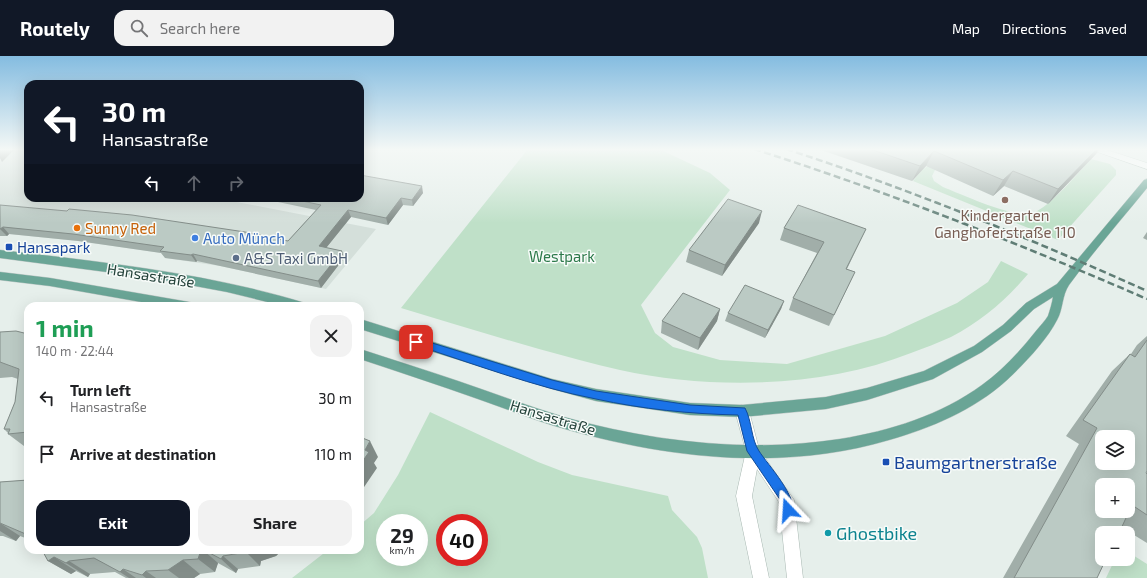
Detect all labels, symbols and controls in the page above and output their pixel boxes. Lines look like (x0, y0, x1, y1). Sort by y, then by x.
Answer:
search box (114, 10, 394, 46)
text: Routely (20, 17, 90, 40)
icon: search (128, 17, 150, 39)
text: Search here (160, 19, 240, 37)
text: Map (952, 20, 980, 37)
text: Directions (1002, 20, 1067, 37)
text: Saved (1089, 20, 1127, 37)
text: 30 m (102, 94, 166, 128)
icon: left (36, 96, 88, 148)
text: Hansastraße (102, 128, 208, 150)
icon: left (141, 172, 163, 194)
icon: ahead (183, 172, 205, 194)
icon: right (225, 172, 247, 194)
marker: Kindergarten Ganghoferstraße 110 (1000, 195, 1010, 205)
place label: Kindergarten Ganghoferstraße 110 (934, 206, 1076, 241)
place label: Sunny Red (85, 219, 156, 237)
marker: Sunny Red (72, 223, 82, 233)
place label: Auto Münch (203, 229, 285, 247)
marker: Auto Münch (190, 233, 200, 243)
place label: Hansapark (17, 238, 91, 256)
marker: Hansapark (4, 242, 14, 252)
park label: Westpark (529, 247, 595, 265)
place label: A&S Taxi GmbH (244, 249, 348, 267)
marker: A&S Taxi GmbH (231, 253, 241, 263)
street label: Hansastraße (106, 259, 196, 291)
text: 1 min (36, 313, 94, 342)
button: close (310, 315, 352, 357)
pin (399, 325, 433, 359)
icon: arrive (405, 331, 427, 353)
text: 140 m · 22:44 (36, 343, 114, 359)
text: Turn left (70, 381, 131, 399)
icon: left (36, 387, 58, 409)
text: 30 m (318, 389, 352, 407)
street label: Hansastraße (508, 395, 598, 439)
text: Hansastraße (70, 399, 147, 415)
map controls (1095, 430, 1135, 566)
button: layers (1095, 430, 1135, 470)
icon: arrive (36, 443, 58, 465)
text: Arrive at destination (70, 445, 216, 463)
text: 110 m (315, 445, 352, 463)
place label: Baumgartnerstraße (894, 451, 1057, 473)
marker: Baumgartnerstraße (881, 457, 891, 467)
button: + (1095, 478, 1135, 518)
position arrow (767, 489, 809, 531)
button: Exit (36, 500, 190, 546)
button: Share (198, 500, 352, 546)
speed limit sign: 40 (436, 514, 488, 566)
place label: Ghostbike (836, 522, 917, 544)
text: 29 (390, 523, 414, 547)
button: − (1095, 526, 1135, 566)
marker: Ghostbike (823, 528, 833, 538)
text: km/h (390, 544, 414, 556)

